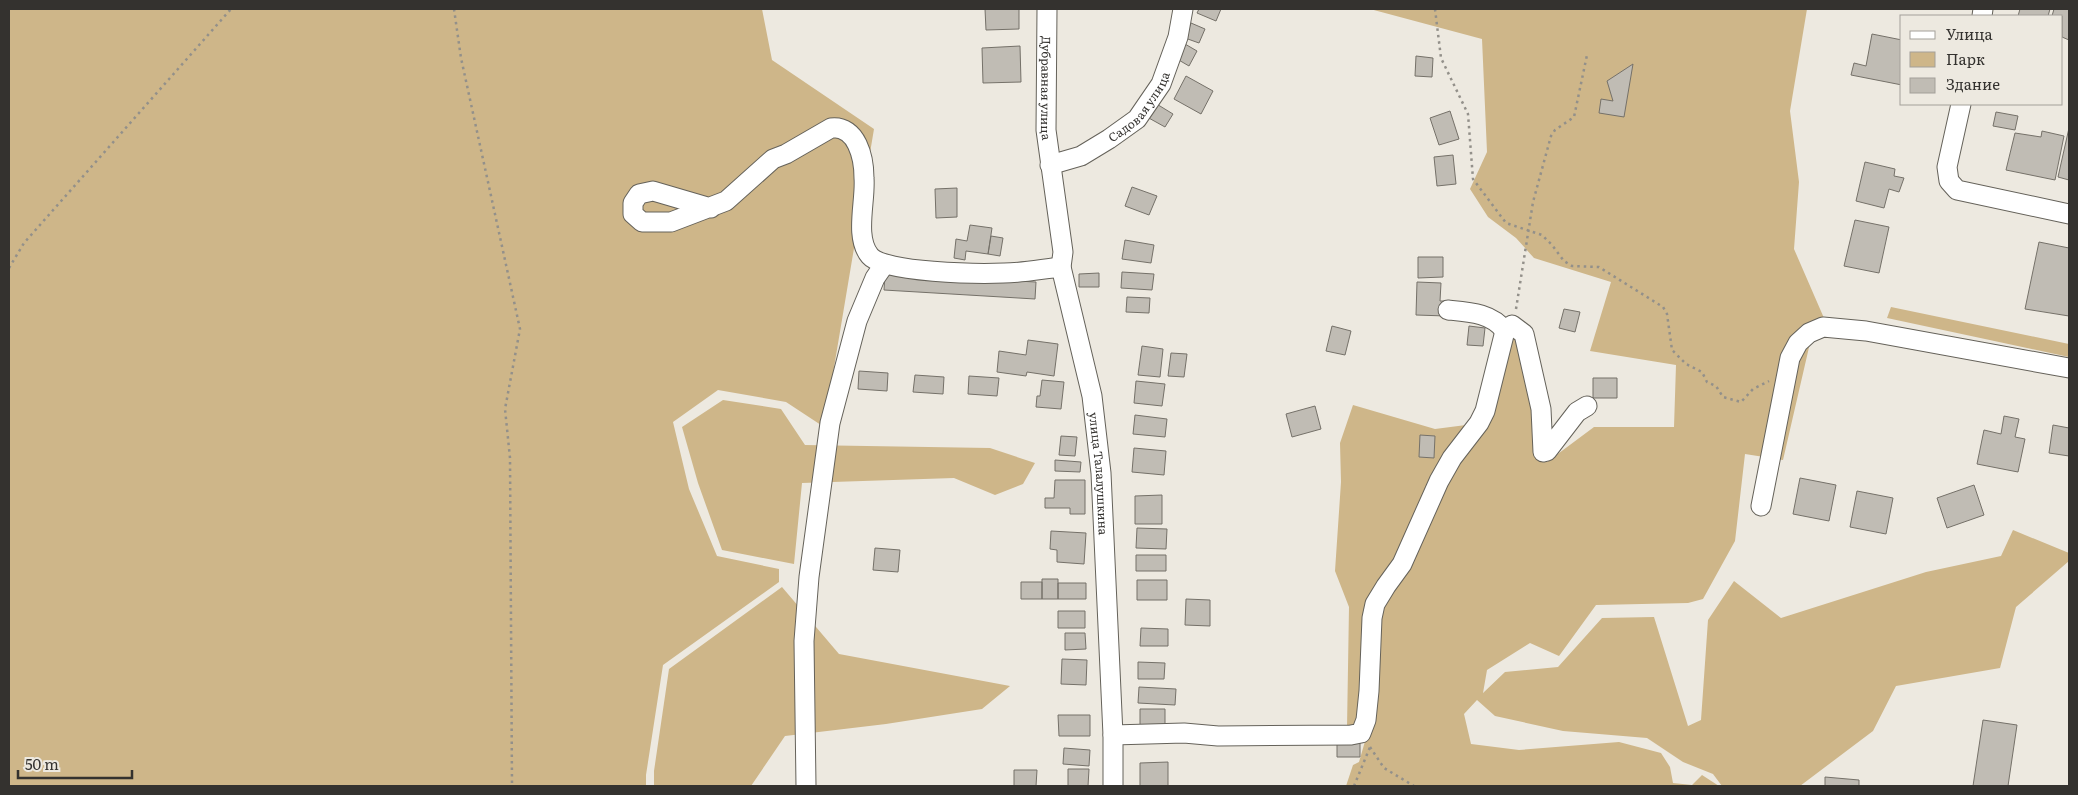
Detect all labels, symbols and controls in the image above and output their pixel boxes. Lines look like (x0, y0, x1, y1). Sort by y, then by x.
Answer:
legend (1900, 15, 2063, 105)
text: Улица (1946, 22, 1994, 45)
street label: Дубравная улица (1037, 36, 1056, 142)
text: Парк (1946, 47, 1985, 70)
street label: Садовая улица (1104, 69, 1174, 146)
text: Здание (1946, 72, 2000, 95)
street label: улица Талалушкина (1085, 411, 1113, 536)
scale bar (18, 748, 131, 780)
text: 50 m (25, 752, 59, 775)

